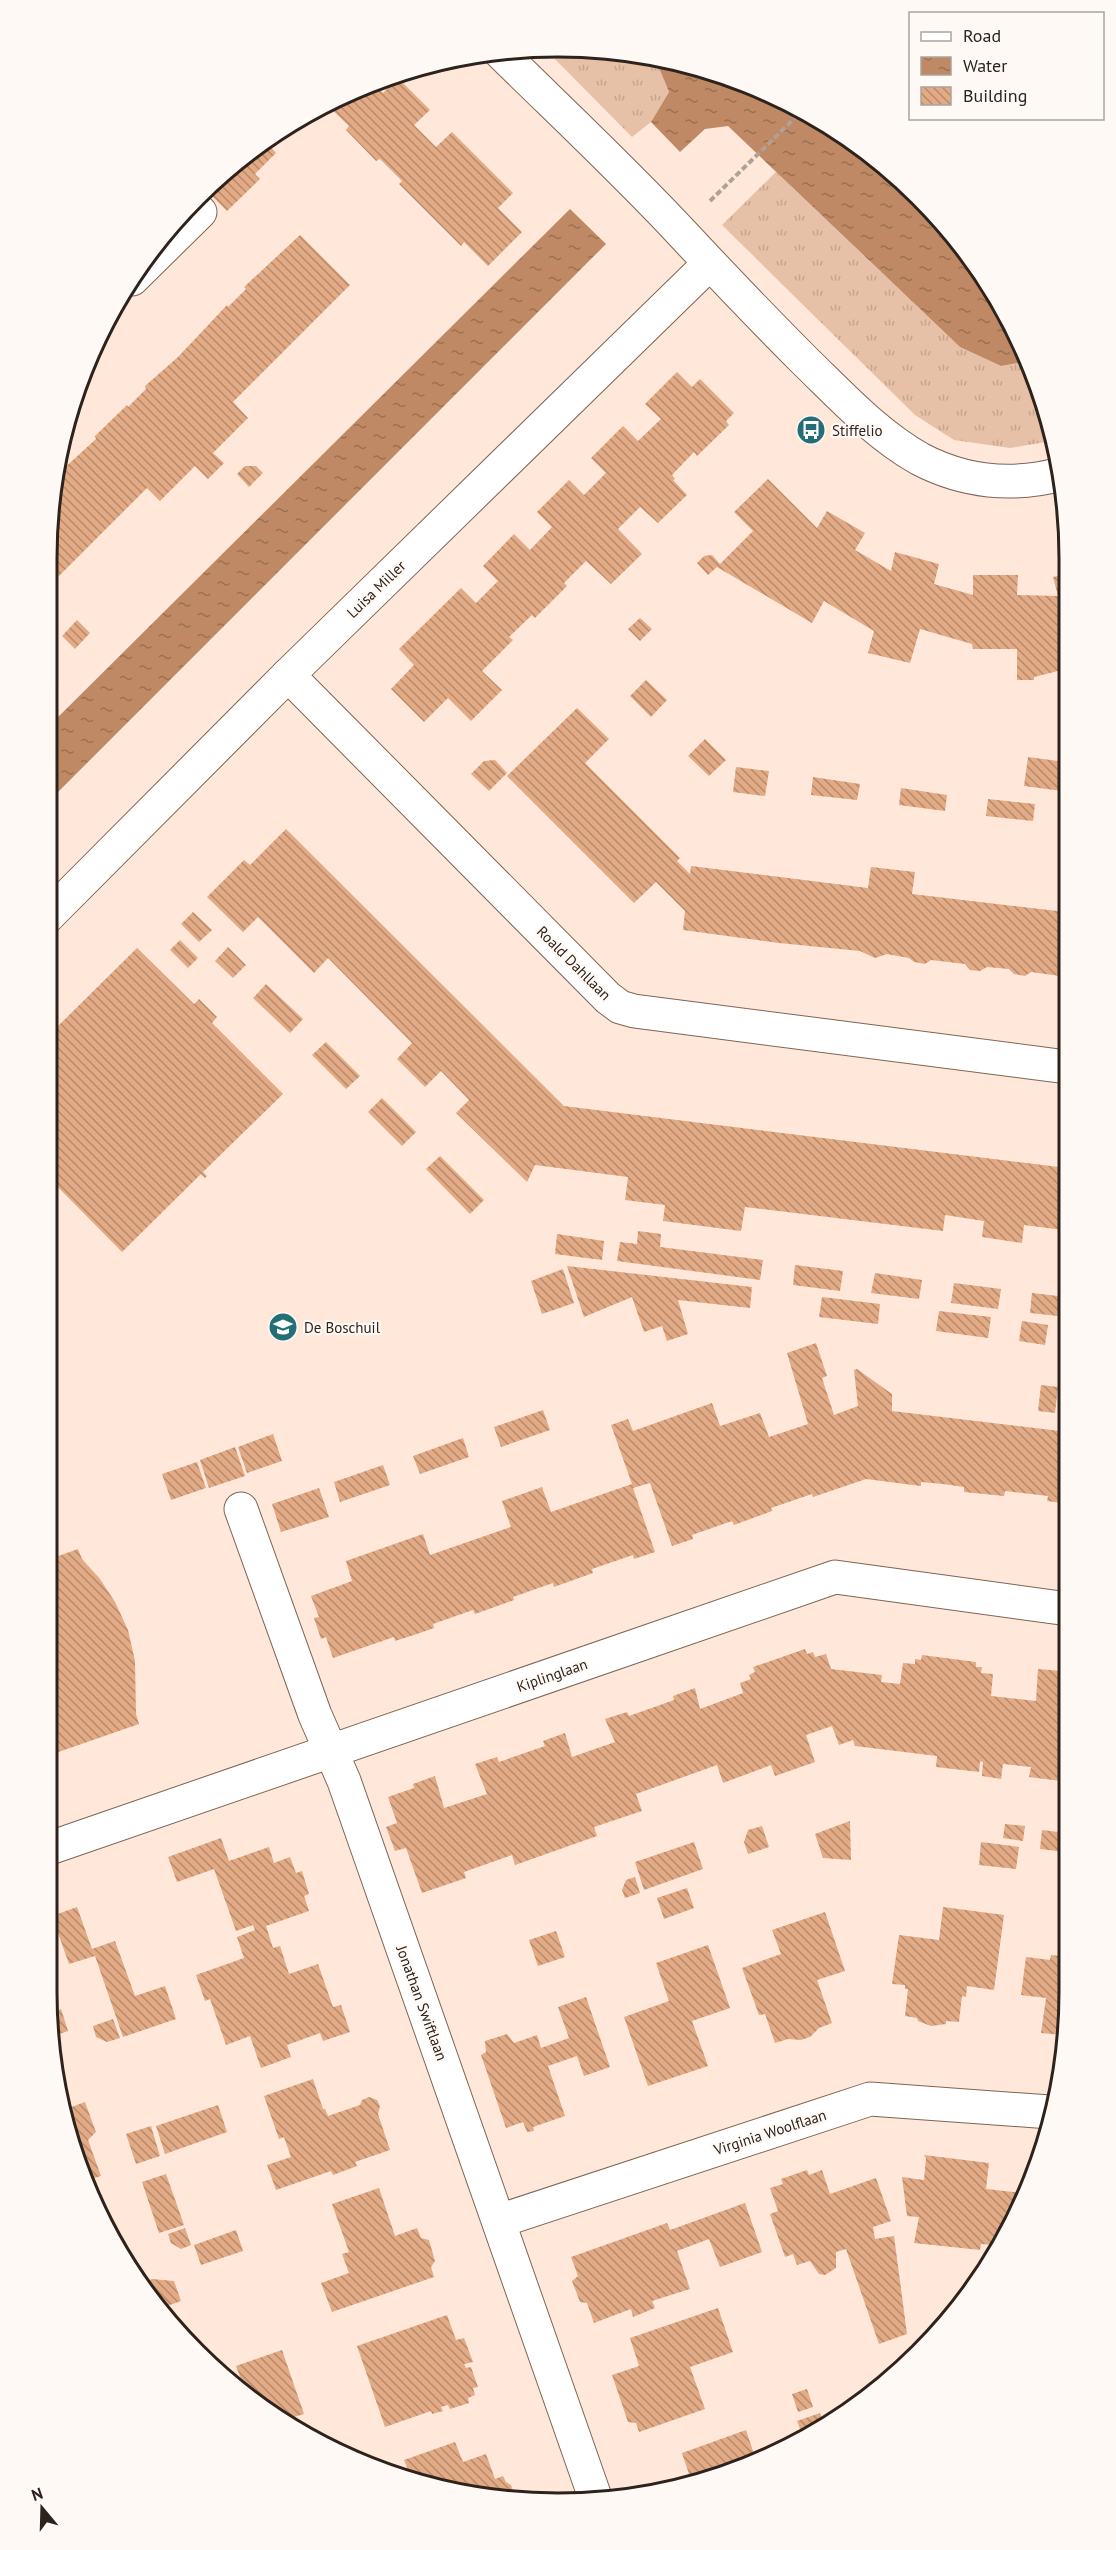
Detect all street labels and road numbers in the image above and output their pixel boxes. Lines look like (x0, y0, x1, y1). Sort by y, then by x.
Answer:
street label: Luisa Miller (343, 556, 409, 622)
street label: Roald Dahllaan (533, 922, 615, 1004)
street label: Kiplinglaan (514, 1654, 590, 1696)
street label: Jonathan Swiftlaan (392, 1942, 452, 2063)
street label: Virginia Woolflaan (710, 2105, 829, 2159)

